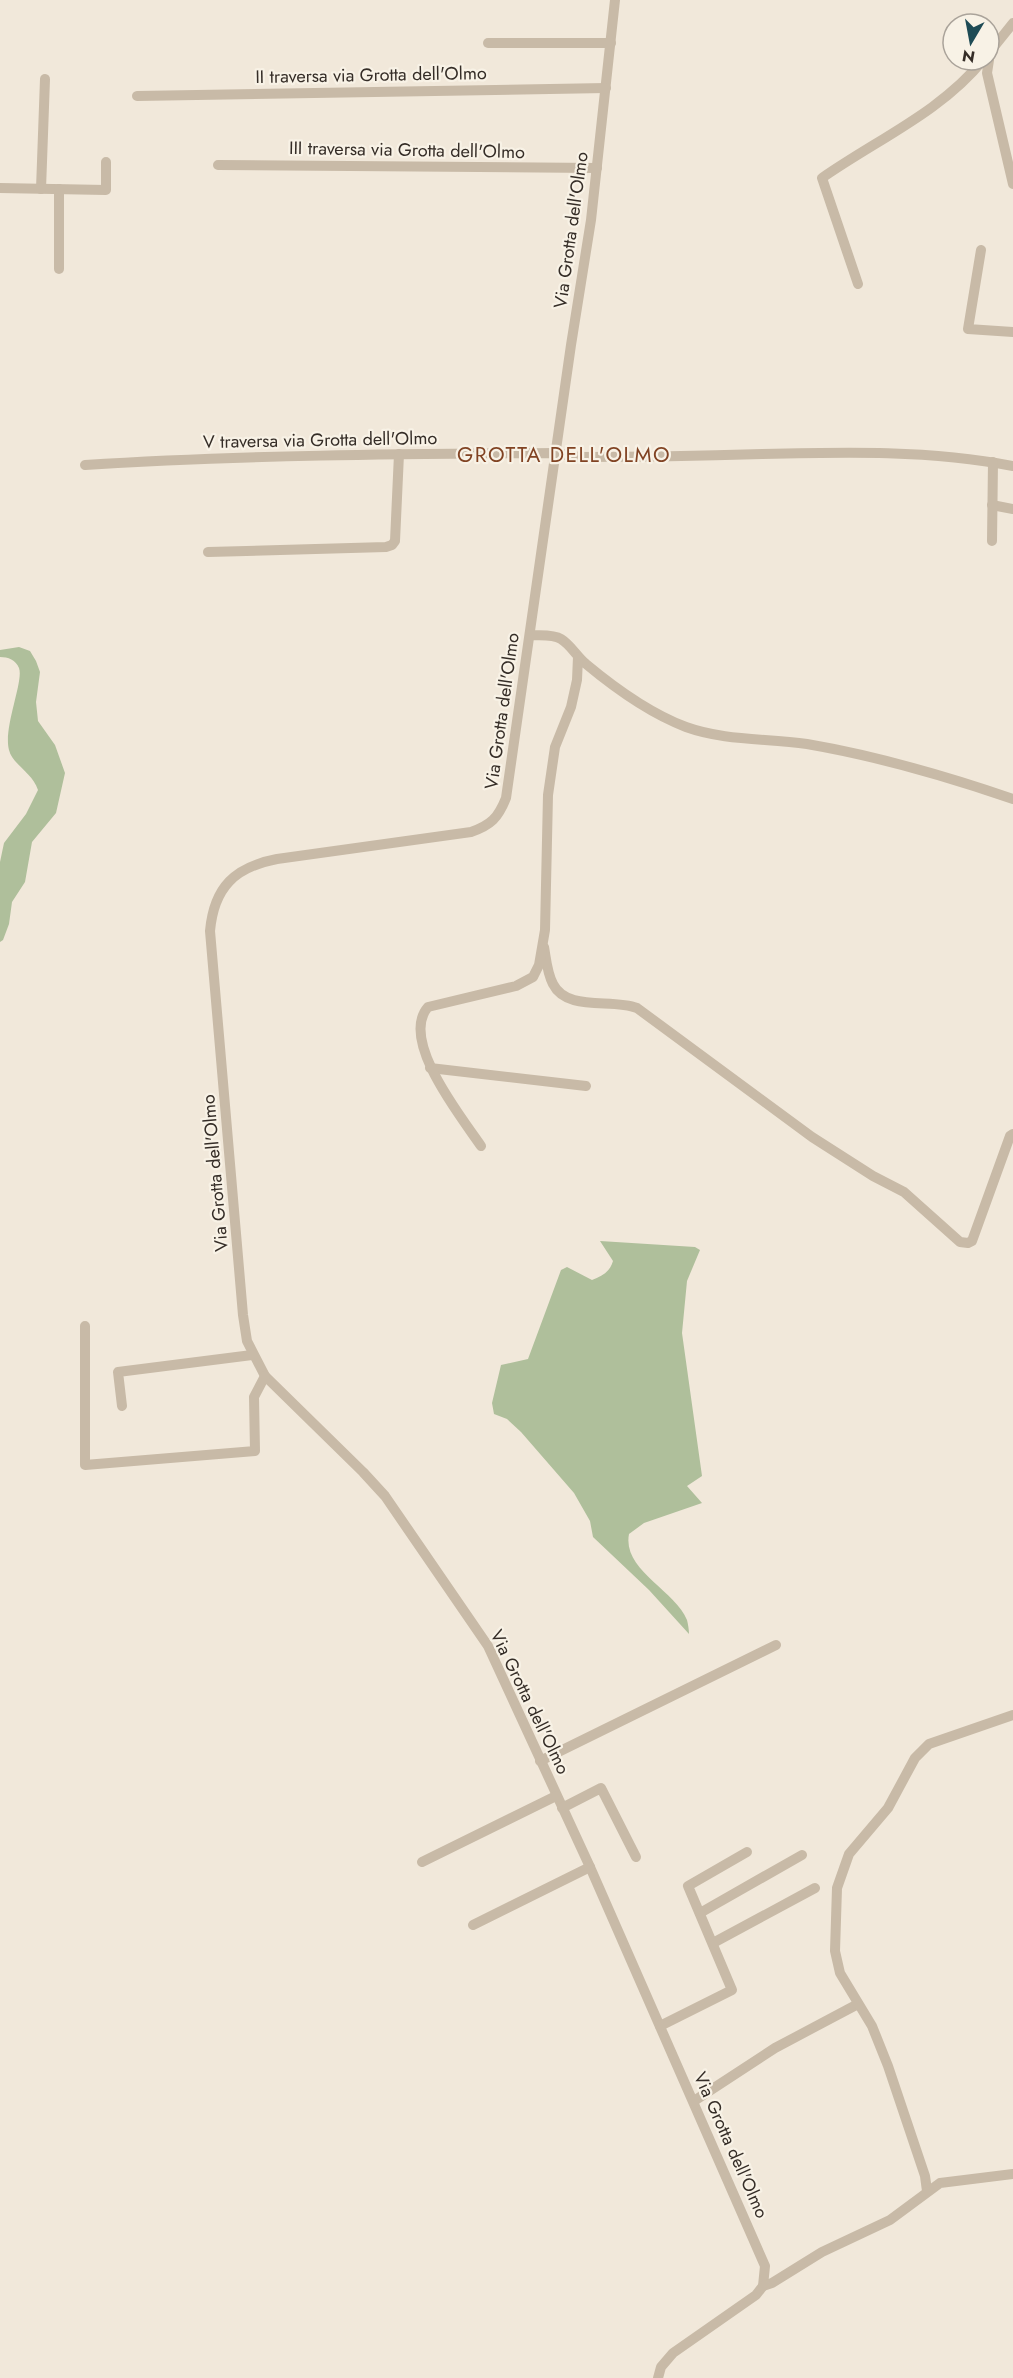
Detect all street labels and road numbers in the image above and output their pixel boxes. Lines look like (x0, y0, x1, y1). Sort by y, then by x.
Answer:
street label: II traversa via Grotta dell'Olmo (255, 60, 487, 90)
street label: III traversa via Grotta dell'Olmo (289, 135, 525, 165)
street label: Via Grotta dell'Olmo (547, 150, 595, 310)
street label: V traversa via Grotta dell'Olmo (203, 425, 438, 455)
street label: Via Grotta dell'Olmo (478, 631, 526, 791)
street label: Via Grotta dell'Olmo (195, 1093, 235, 1253)
street label: Via Grotta dell'Olmo (484, 1625, 576, 1779)
street label: Via Grotta dell'Olmo (687, 2068, 775, 2222)

